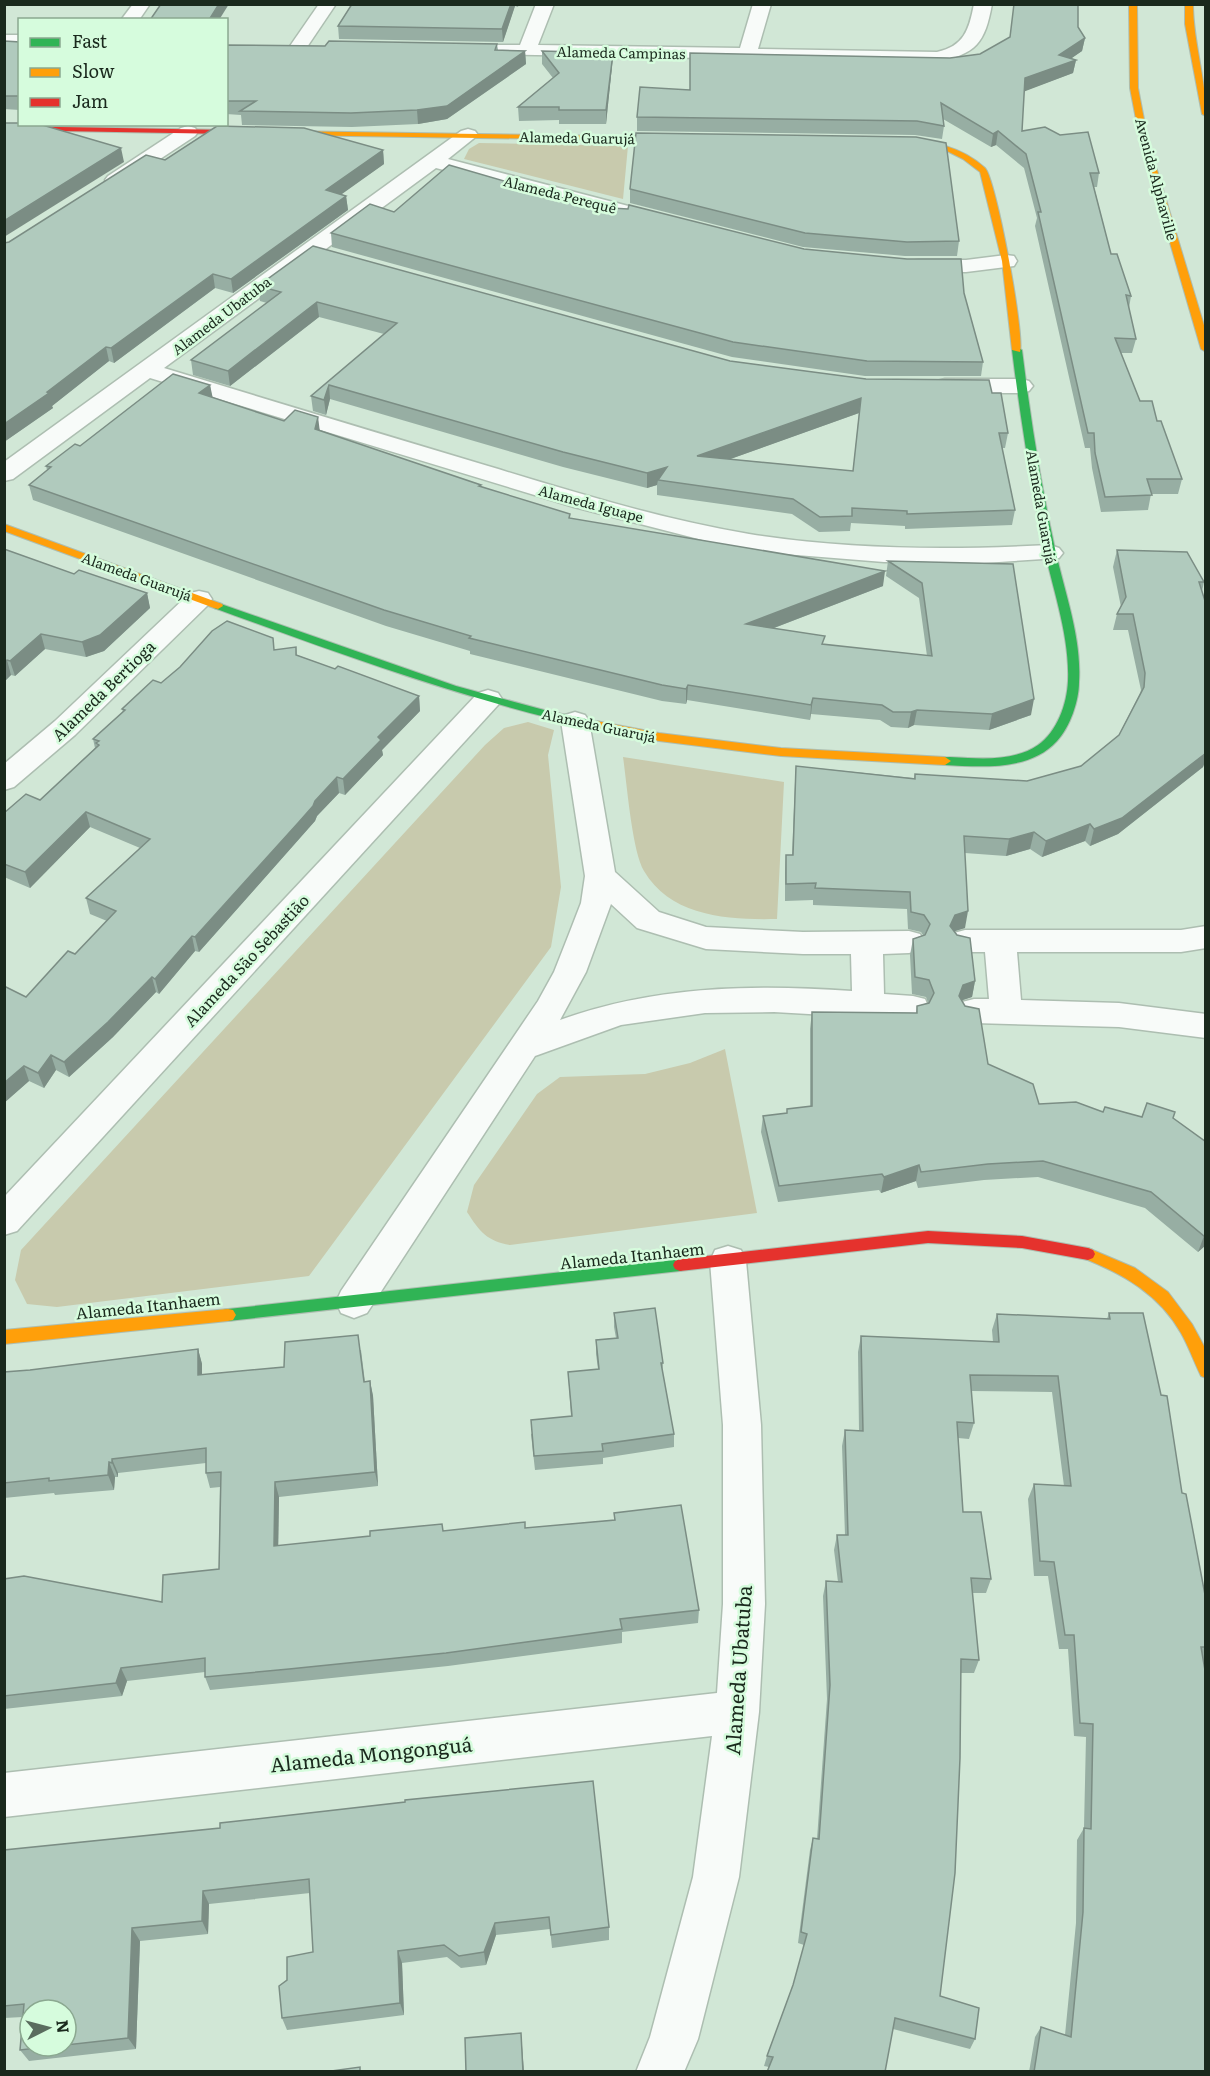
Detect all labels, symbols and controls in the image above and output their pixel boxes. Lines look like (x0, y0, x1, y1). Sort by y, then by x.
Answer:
legend (18, 18, 228, 126)
text: Fast (72, 27, 108, 54)
street label: Alameda Campinas (556, 41, 686, 63)
text: Slow (72, 57, 115, 84)
text: Jam (72, 87, 108, 114)
street label: Avenida Alphaville (1131, 116, 1183, 242)
street label: Alameda Guarujá (519, 126, 636, 148)
street label: Alameda Perequê (501, 170, 619, 218)
street label: Alameda Ubatuba (167, 271, 275, 359)
street label: Alameda Guarujá (1022, 448, 1062, 566)
street label: Alameda Iguape (536, 479, 646, 527)
street label: Alameda Guarujá (79, 547, 195, 605)
street label: Alameda Bertioga (46, 634, 160, 746)
street label: Alameda Guarujá (540, 703, 658, 747)
street label: Alameda São Sebastião (178, 888, 314, 1032)
street label: Alameda Itanhaem (558, 1235, 706, 1275)
street label: Alameda Itanhaem (74, 1285, 222, 1325)
street label: Alameda Ubatuba (716, 1584, 758, 1756)
street label: Alameda Mongonguá (268, 1727, 474, 1779)
north arrow (18, 1998, 78, 2058)
text: N (51, 2018, 77, 2034)

